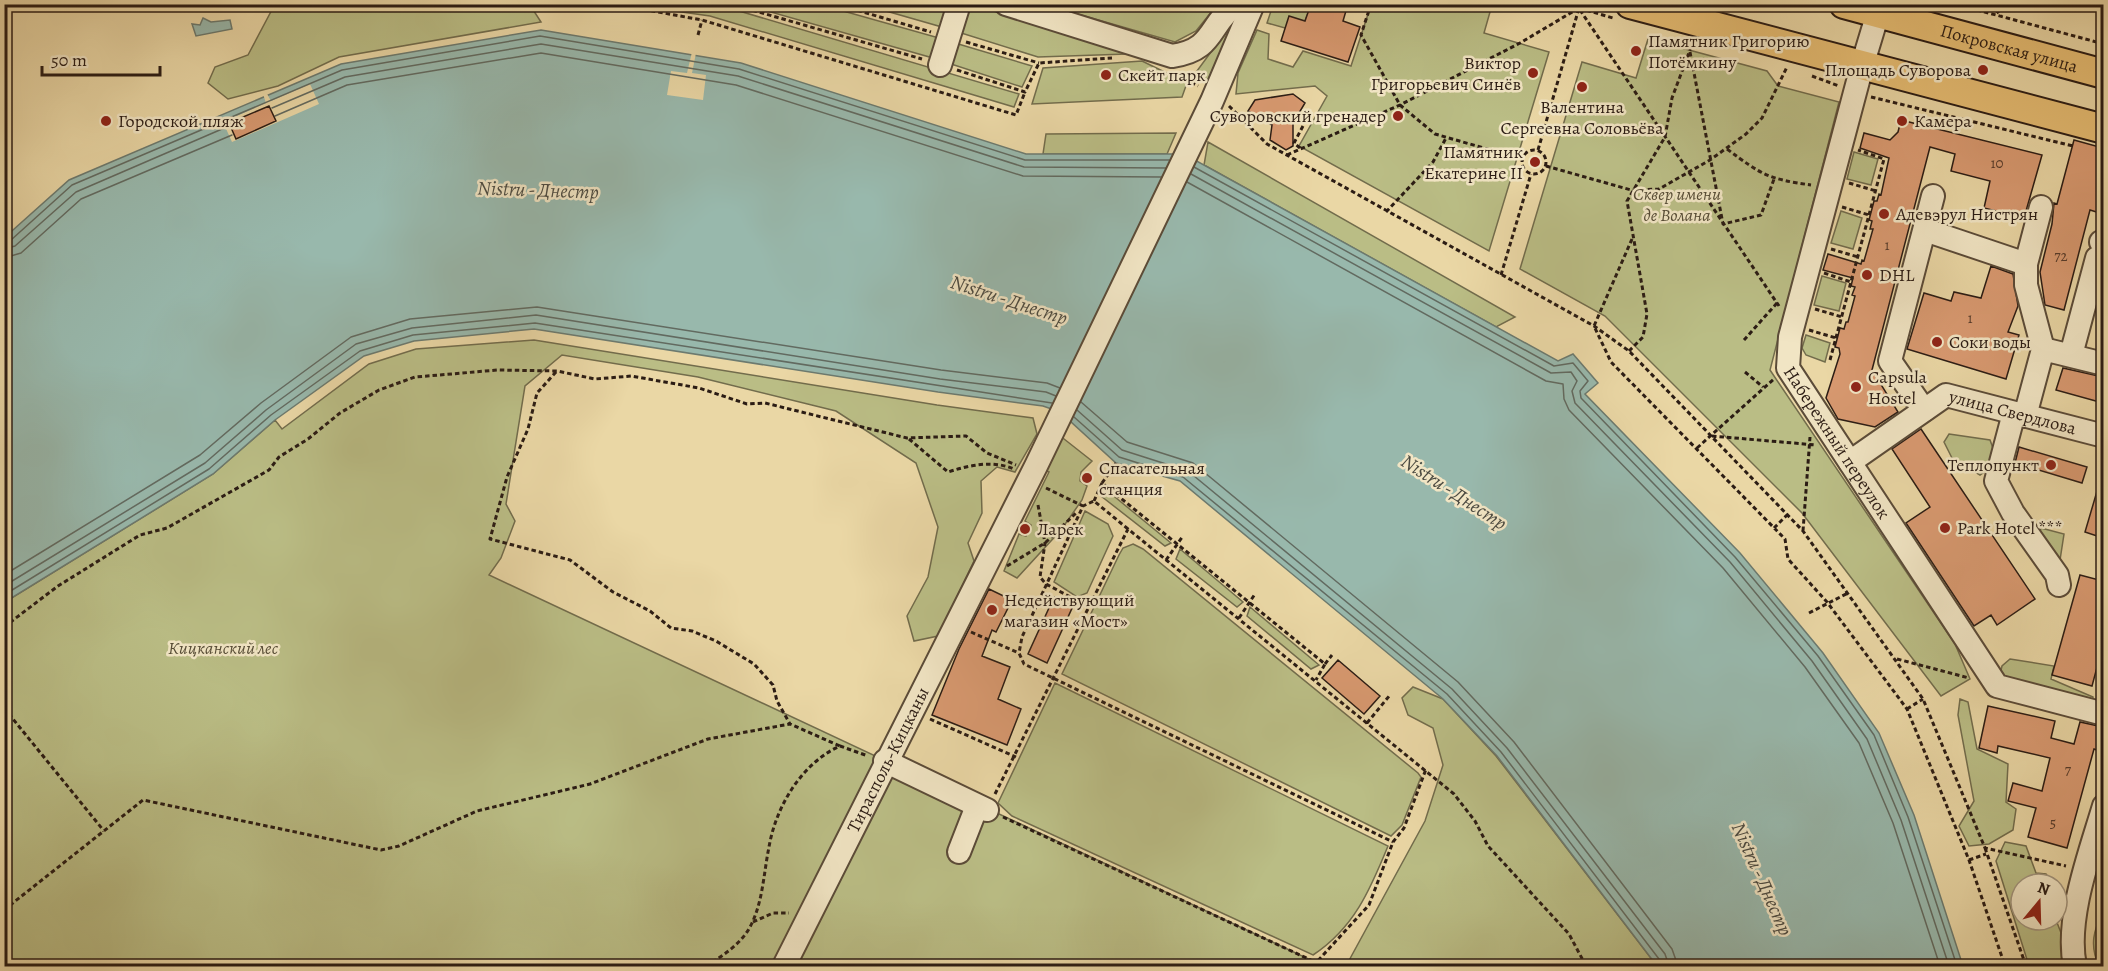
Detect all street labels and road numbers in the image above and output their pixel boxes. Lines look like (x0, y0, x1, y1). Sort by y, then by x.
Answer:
street label: Покровская улица (1938, 18, 2081, 79)
street label: Набережный переулок (1778, 361, 1896, 524)
street label: улица Свердлова (1946, 384, 2080, 440)
street label: Тирасполь-Кицканы (841, 683, 935, 836)

